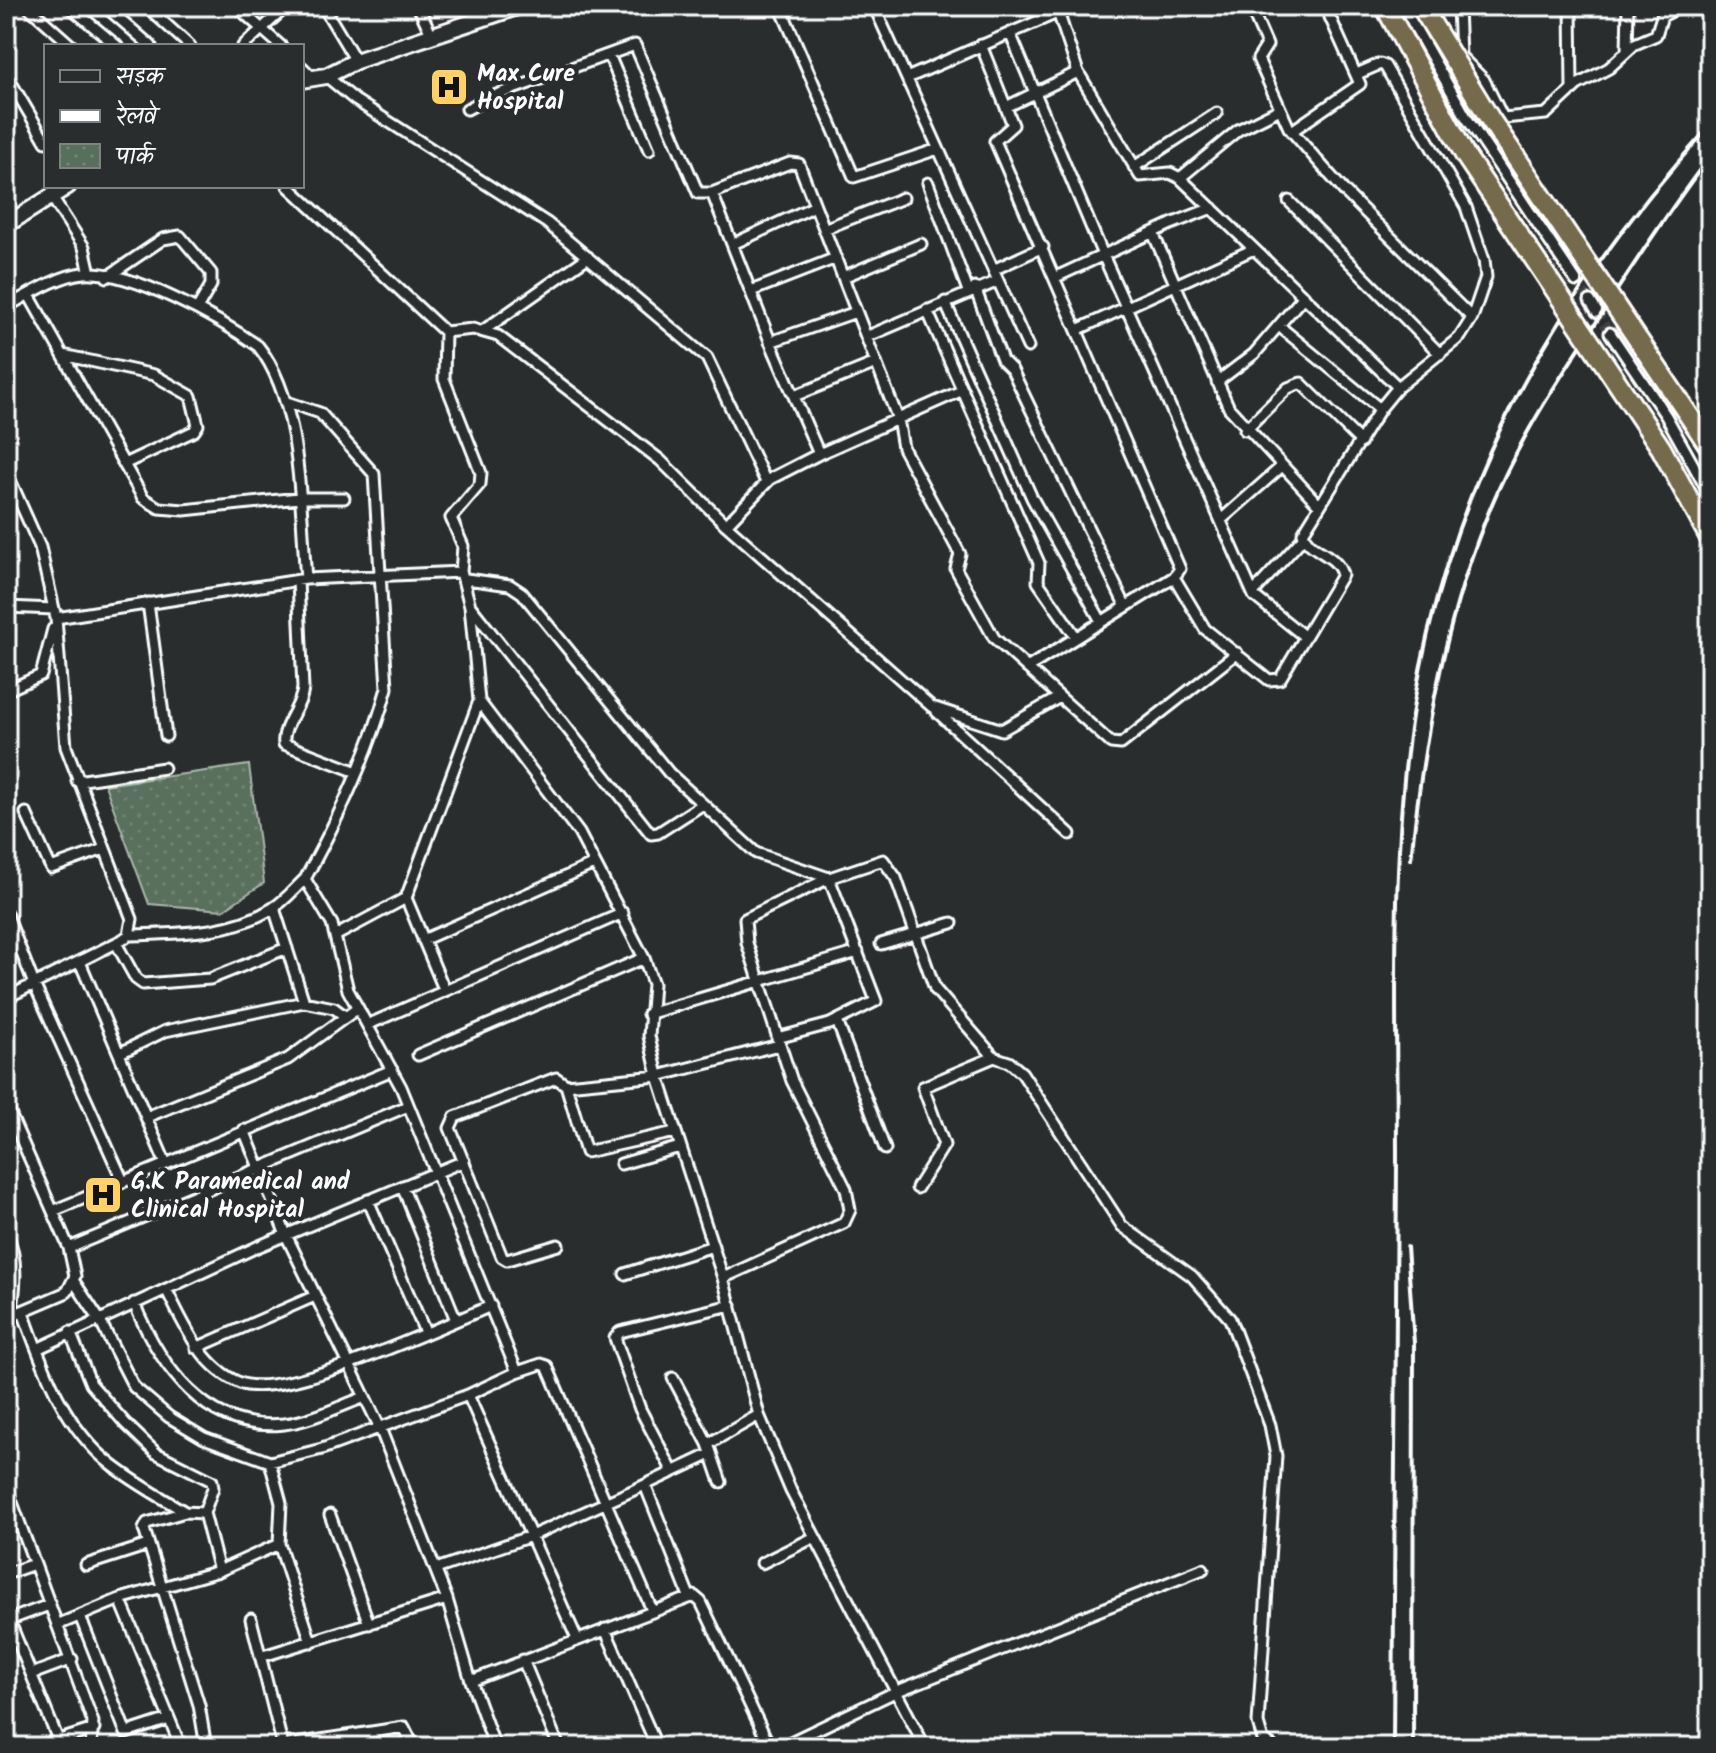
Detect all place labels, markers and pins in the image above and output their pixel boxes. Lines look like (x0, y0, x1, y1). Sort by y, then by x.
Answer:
place label: Max Cure Hospital (477, 55, 575, 122)
hospital icon: Max Cure Hospital (428, 66, 470, 108)
place label: G.K Paramedical and Clinical Hospital (131, 1163, 351, 1230)
hospital icon: G.K Paramedical and Clinical Hospital (82, 1174, 124, 1216)

